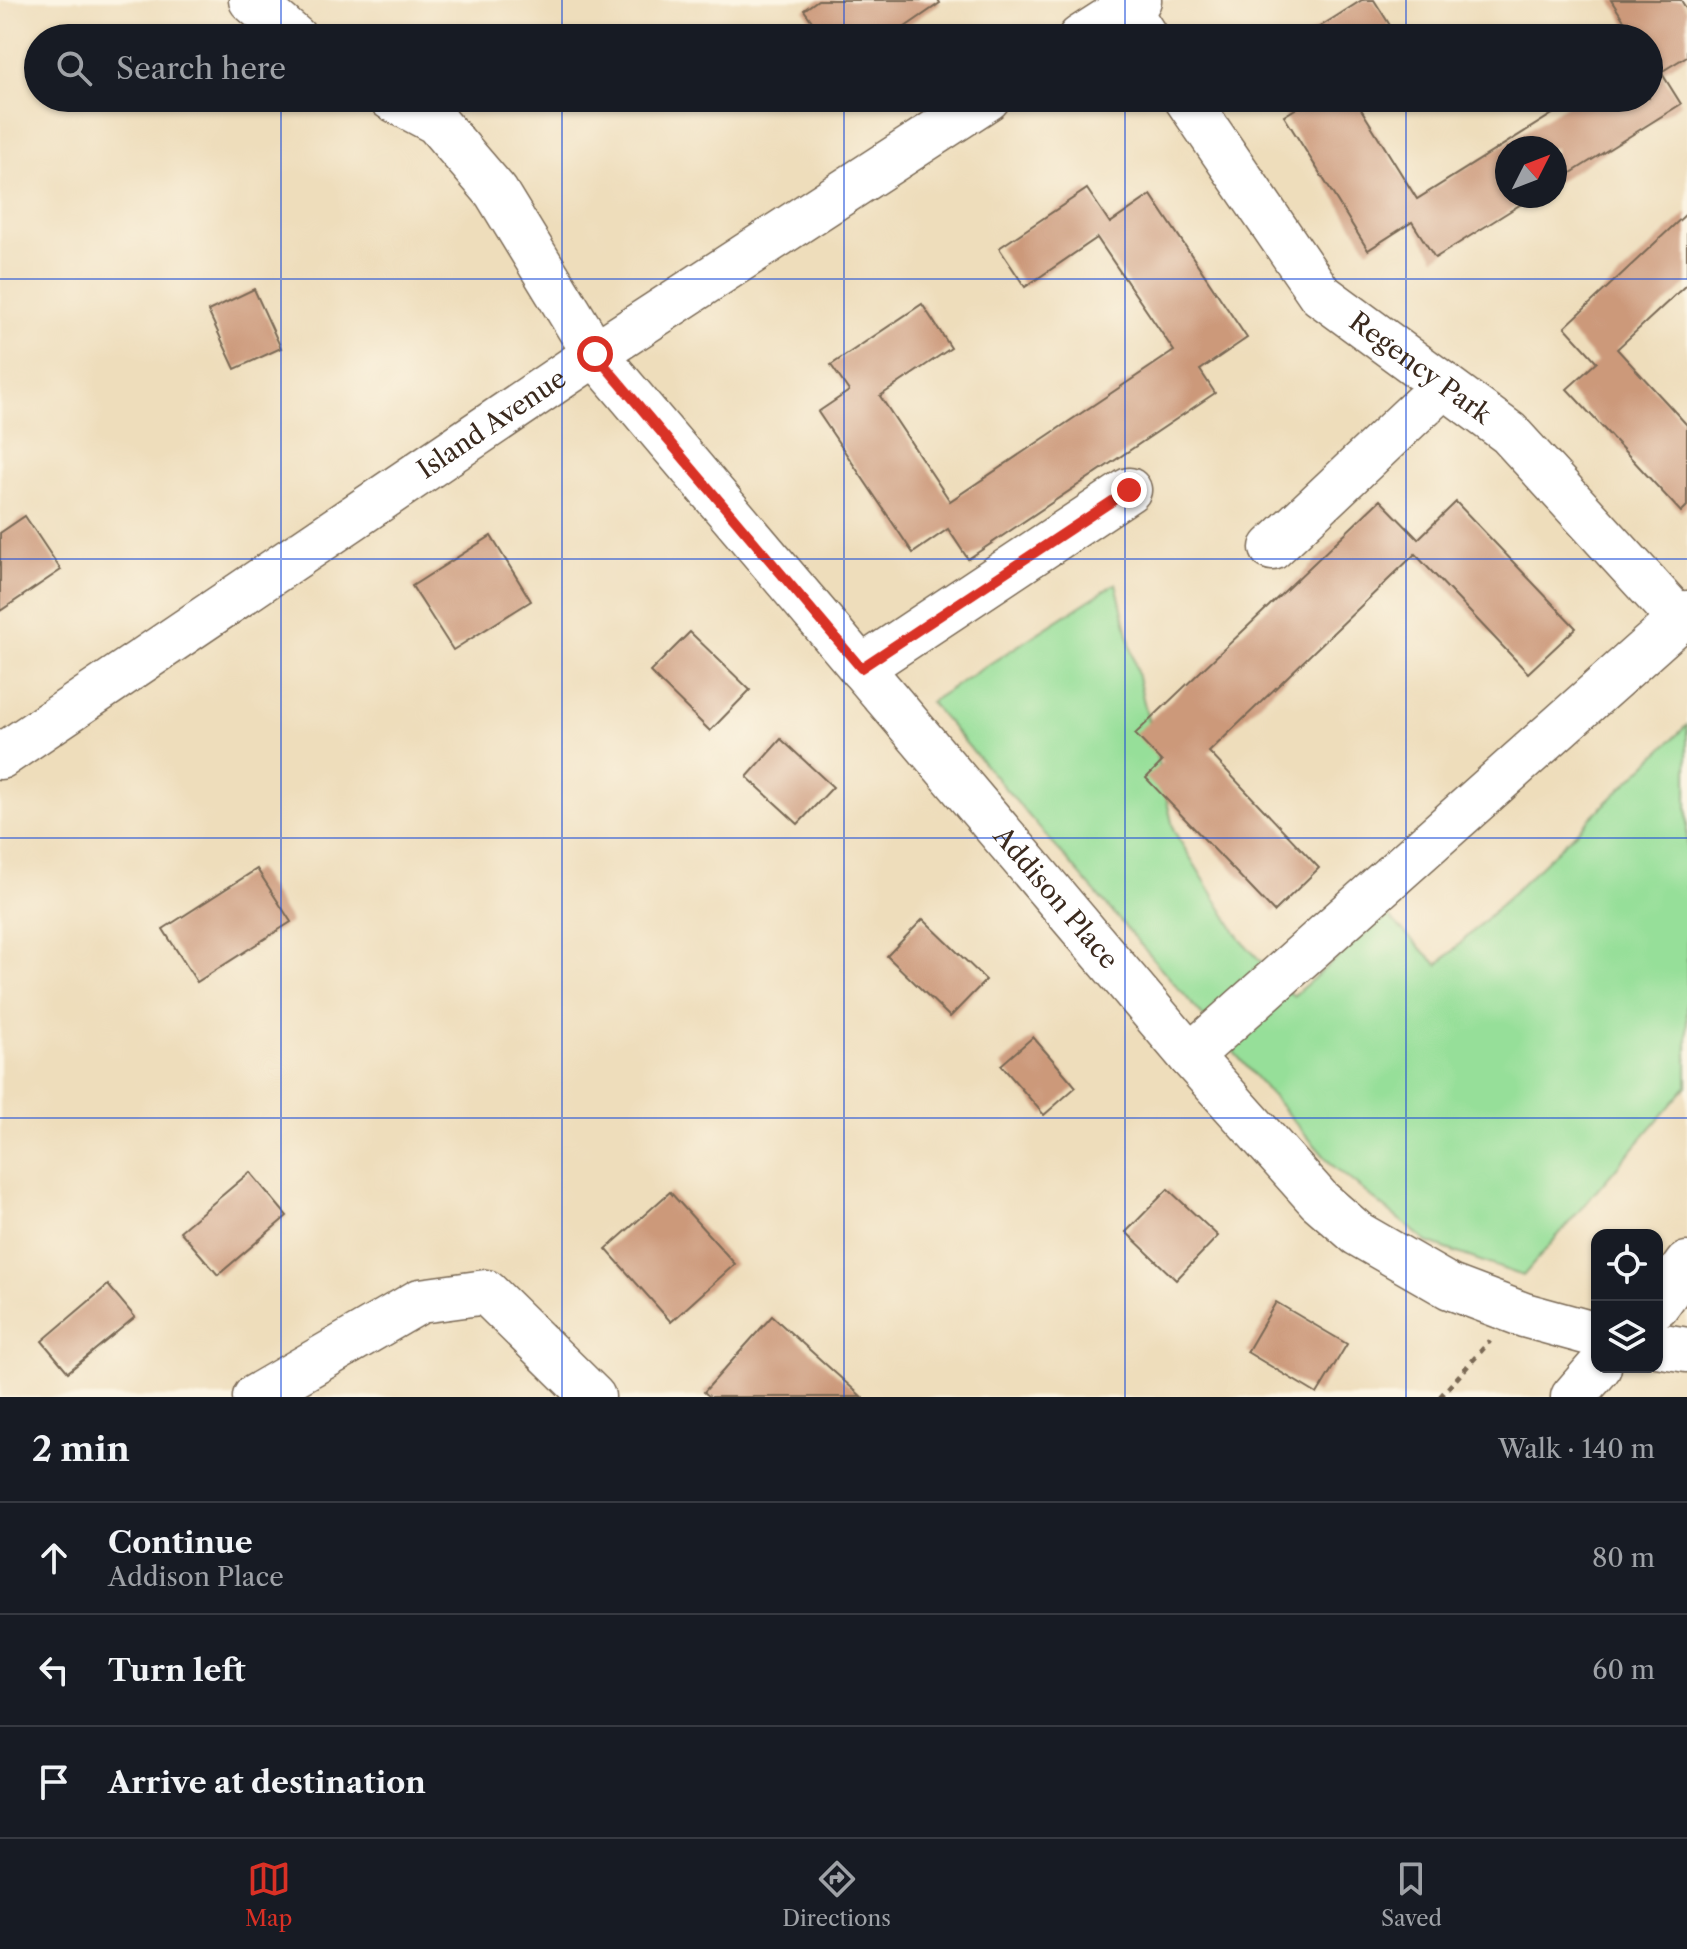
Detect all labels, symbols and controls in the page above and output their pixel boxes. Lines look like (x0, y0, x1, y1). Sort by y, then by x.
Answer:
search box (24, 24, 1663, 112)
icon: search (52, 46, 96, 90)
text: Search here (116, 50, 286, 87)
north arrow (1495, 136, 1567, 208)
street label: Regency Park (1343, 305, 1498, 431)
route start (577, 336, 613, 372)
street label: Island Avenue (411, 362, 572, 486)
route end (1111, 472, 1147, 508)
street label: Addison Place (986, 820, 1125, 975)
map controls (1591, 1229, 1663, 1373)
button: locate (1591, 1229, 1663, 1301)
button: layers (1591, 1301, 1663, 1373)
text: 2 min (32, 1428, 130, 1470)
text: Walk · 140 m (1498, 1433, 1655, 1465)
text: Continue (108, 1524, 253, 1561)
icon: ahead (32, 1536, 76, 1580)
text: 80 m (1592, 1542, 1655, 1574)
text: Addison Place (108, 1561, 284, 1593)
icon: left (32, 1648, 76, 1692)
text: Turn left (108, 1652, 245, 1689)
text: 60 m (1592, 1654, 1655, 1686)
icon: arrive (32, 1760, 76, 1804)
text: Arrive at destination (108, 1764, 426, 1801)
tab: Map (245, 1857, 292, 1932)
tab: Directions (782, 1857, 891, 1932)
tab: Saved (1381, 1857, 1442, 1932)

